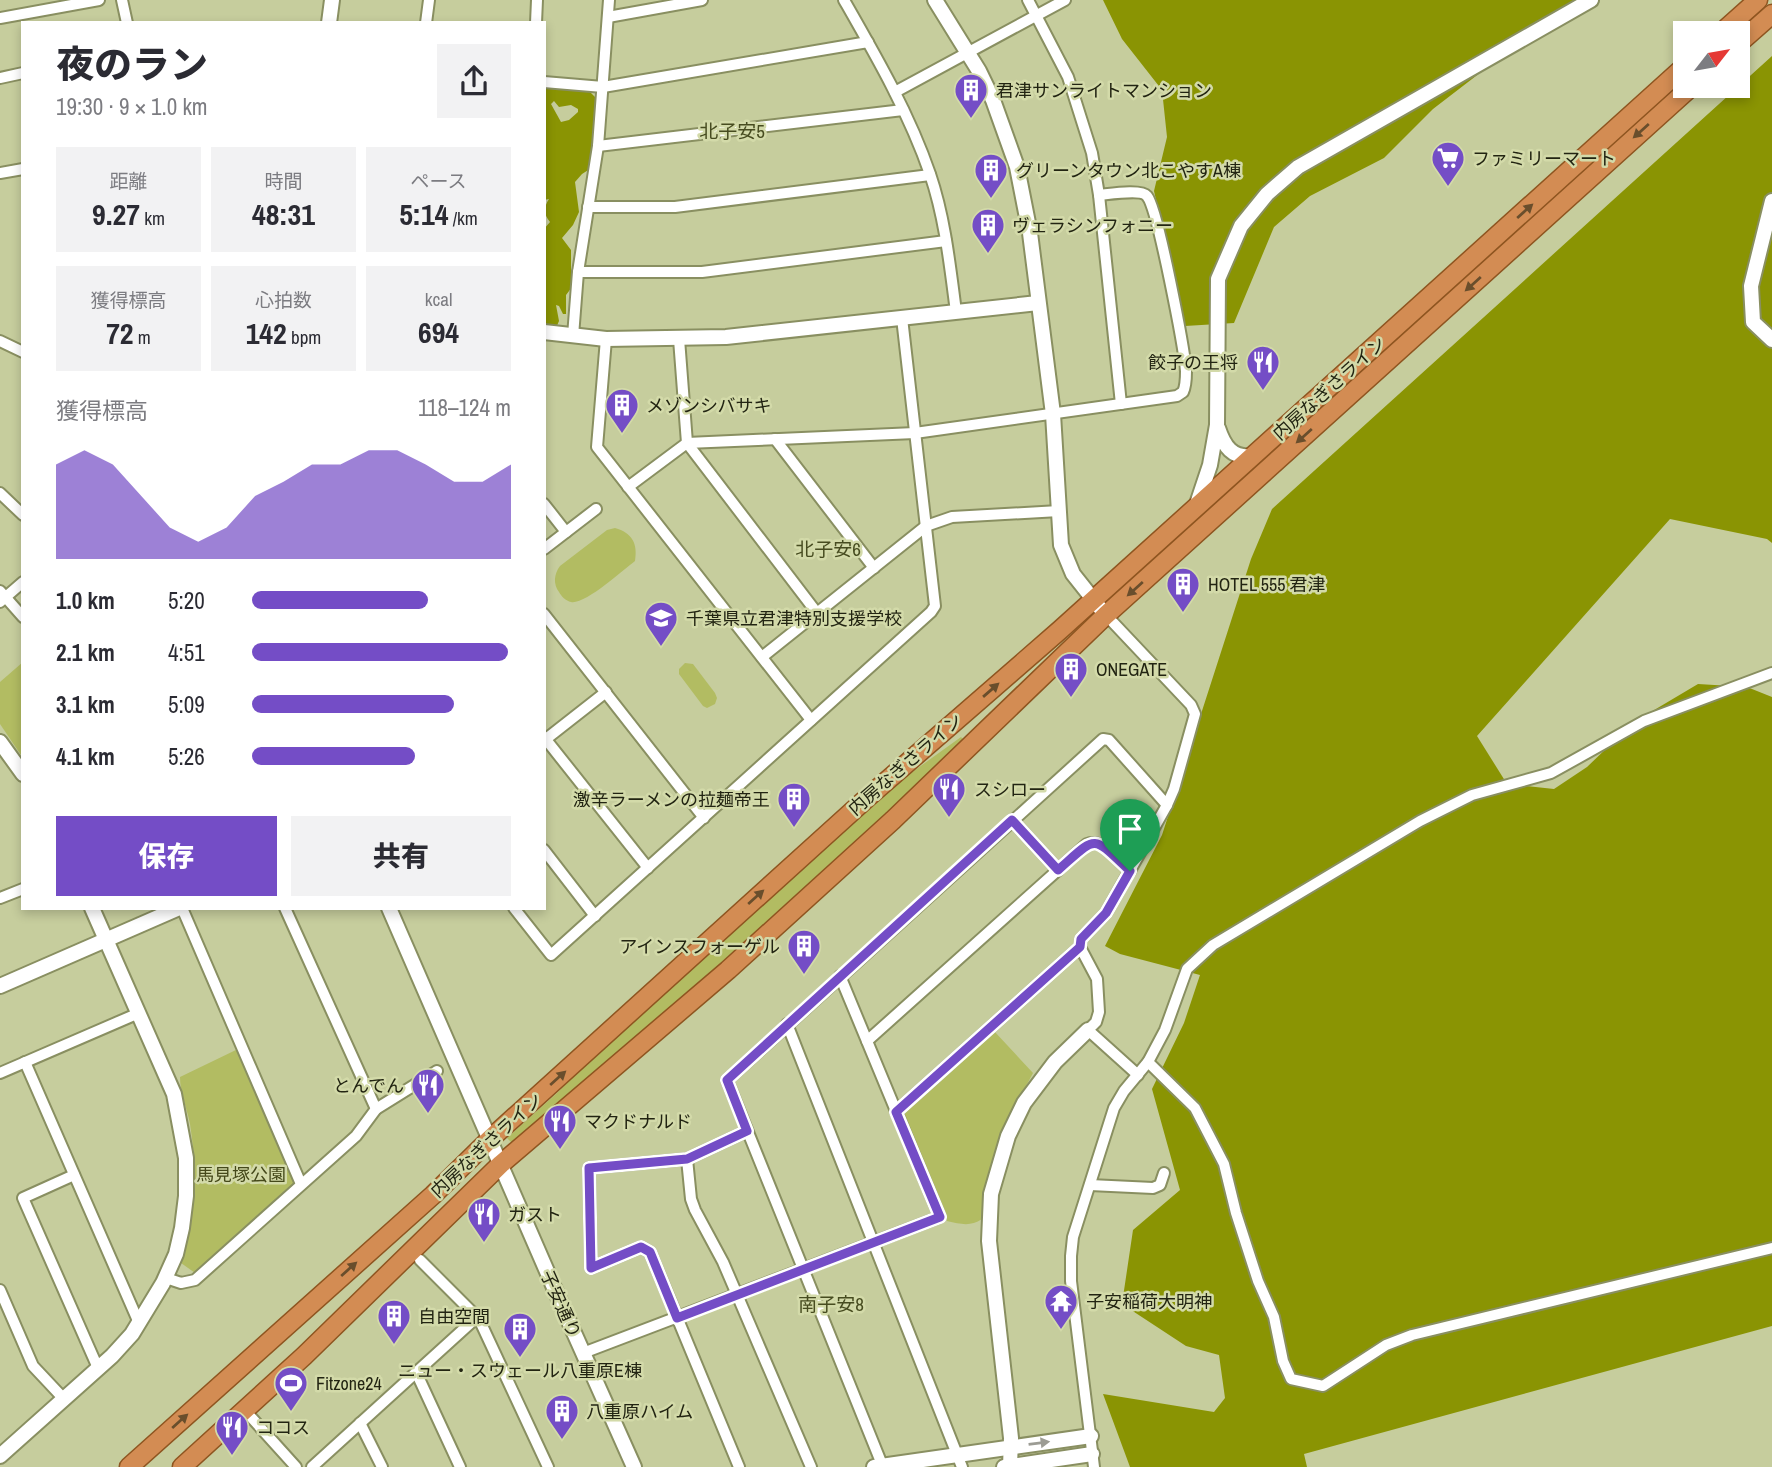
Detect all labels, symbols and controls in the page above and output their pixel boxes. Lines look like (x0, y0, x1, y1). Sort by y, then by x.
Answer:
north arrow (1673, 21, 1750, 98)
map controls (1673, 21, 1750, 98)
text: 夜のラン (56, 39, 208, 90)
button: share (437, 44, 511, 118)
building icon: 君津サンライトマンション (952, 71, 990, 120)
place label: 君津サンライトマンション (996, 78, 1212, 103)
text: 19:30 · 9 × 1.0 km (56, 91, 208, 122)
district label: 北子安5 (699, 118, 765, 144)
one-way arrow (1633, 123, 1650, 139)
supermarket icon: ファミリーマート (1429, 139, 1467, 188)
place label: ファミリーマート (1472, 146, 1616, 171)
building icon: グリーンタウン北こやすA棟 (972, 151, 1010, 200)
place label: グリーンタウン北こやすA棟 (1016, 158, 1241, 183)
text: 距離 (109, 168, 148, 194)
text: 時間 (264, 168, 303, 194)
text: ペース (410, 168, 467, 194)
text: 9.27 (92, 194, 140, 234)
text: 48:31 (252, 194, 315, 234)
text: 5:14 (399, 194, 448, 234)
one-way arrow (1516, 203, 1534, 219)
text: km (140, 205, 165, 231)
text: /km (448, 205, 478, 231)
building icon: ヴェラシンフォニー (969, 206, 1007, 255)
place label: ヴェラシンフォニー (1012, 213, 1173, 238)
one-way arrow (1464, 276, 1481, 291)
text: kcal (425, 286, 452, 312)
text: 獲得標高 (90, 287, 167, 313)
text: 心拍数 (255, 287, 312, 313)
text: 694 (418, 312, 459, 352)
text: 72 (106, 313, 134, 353)
text: 142 (246, 313, 287, 353)
text: m (134, 324, 151, 350)
text: bpm (287, 324, 321, 350)
street label: 内房なぎさライン (1267, 331, 1391, 445)
restaurant icon: 餃子の王将 (1244, 343, 1282, 392)
place label: 餃子の王将 (1148, 350, 1238, 375)
building icon: メゾンシバサキ (603, 386, 641, 435)
text: 118–124 m (418, 392, 511, 423)
place label: メゾンシバサキ (646, 393, 771, 418)
text: 獲得標高 (56, 395, 148, 426)
one-way arrow (1296, 428, 1313, 444)
district label: 北子安6 (795, 536, 861, 562)
building icon: HOTEL 555 君津 (1164, 565, 1202, 614)
place label: HOTEL 555 君津 (1208, 572, 1326, 597)
one-way arrow (1126, 581, 1144, 597)
text: 1.0 km (56, 585, 115, 616)
text: 5:20 (168, 585, 205, 616)
school or university icon: 千葉県立君津特別支援学校 (642, 599, 680, 648)
place label: 千葉県立君津特別支援学校 (686, 606, 902, 631)
text: 2.1 km (56, 637, 115, 668)
text: 4:51 (168, 637, 205, 668)
building icon: ONEGATE (1052, 650, 1090, 699)
place label: ONEGATE (1096, 657, 1167, 682)
one-way arrow (982, 683, 999, 698)
text: 3.1 km (56, 689, 115, 720)
text: 5:09 (168, 689, 205, 720)
street label: 内房なぎさライン (842, 707, 968, 821)
text: 4.1 km (56, 741, 115, 772)
text: 5:26 (168, 741, 205, 772)
restaurant icon: スシロー (930, 770, 968, 819)
place label: スシロー (974, 777, 1046, 802)
building icon: 激辛ラーメンの拉麺帝王 (775, 780, 813, 829)
place label: 激辛ラーメンの拉麺帝王 (573, 787, 770, 812)
pin (1100, 799, 1160, 871)
icon: arrive (1111, 810, 1149, 848)
button: 保存 (56, 816, 277, 896)
button: 共有 (291, 816, 511, 896)
one-way arrow (747, 890, 764, 906)
building icon: アインスフォーゲル (785, 927, 823, 976)
place label: アインスフォーゲル (619, 934, 780, 959)
restaurant icon: とんでん (409, 1066, 447, 1115)
one-way arrow (549, 1071, 566, 1086)
place label: とんでん (333, 1073, 404, 1098)
street label: 内房なぎさライン (425, 1087, 547, 1203)
restaurant icon: マクドナルド (541, 1102, 579, 1151)
place label: マクドナルド (584, 1109, 692, 1134)
park label: 馬見塚公園 (196, 1162, 286, 1187)
restaurant icon: ガスト (465, 1195, 503, 1244)
place label: ガスト (508, 1202, 562, 1227)
one-way arrow (340, 1261, 358, 1277)
street label: 子安通り (535, 1266, 587, 1342)
temple icon: 子安稲荷大明神 (1042, 1282, 1080, 1331)
place label: 子安稲荷大明神 (1086, 1289, 1212, 1314)
district label: 南子安8 (798, 1291, 864, 1317)
building icon: 自由空間 (375, 1297, 413, 1346)
place label: 自由空間 (418, 1304, 490, 1329)
building icon: ニュー・スウェール八重原E棟 (501, 1310, 539, 1359)
place label: ニュー・スウェール八重原E棟 (398, 1358, 642, 1383)
sports icon: Fitzone24 (272, 1364, 310, 1413)
place label: Fitzone24 (316, 1371, 382, 1396)
building icon: 八重原ハイム (543, 1392, 581, 1441)
place label: 八重原ハイム (586, 1399, 693, 1424)
restaurant icon: ココス (213, 1408, 251, 1457)
one-way arrow (171, 1413, 189, 1429)
place label: ココス (256, 1415, 310, 1440)
one-way arrow (1028, 1437, 1050, 1448)

